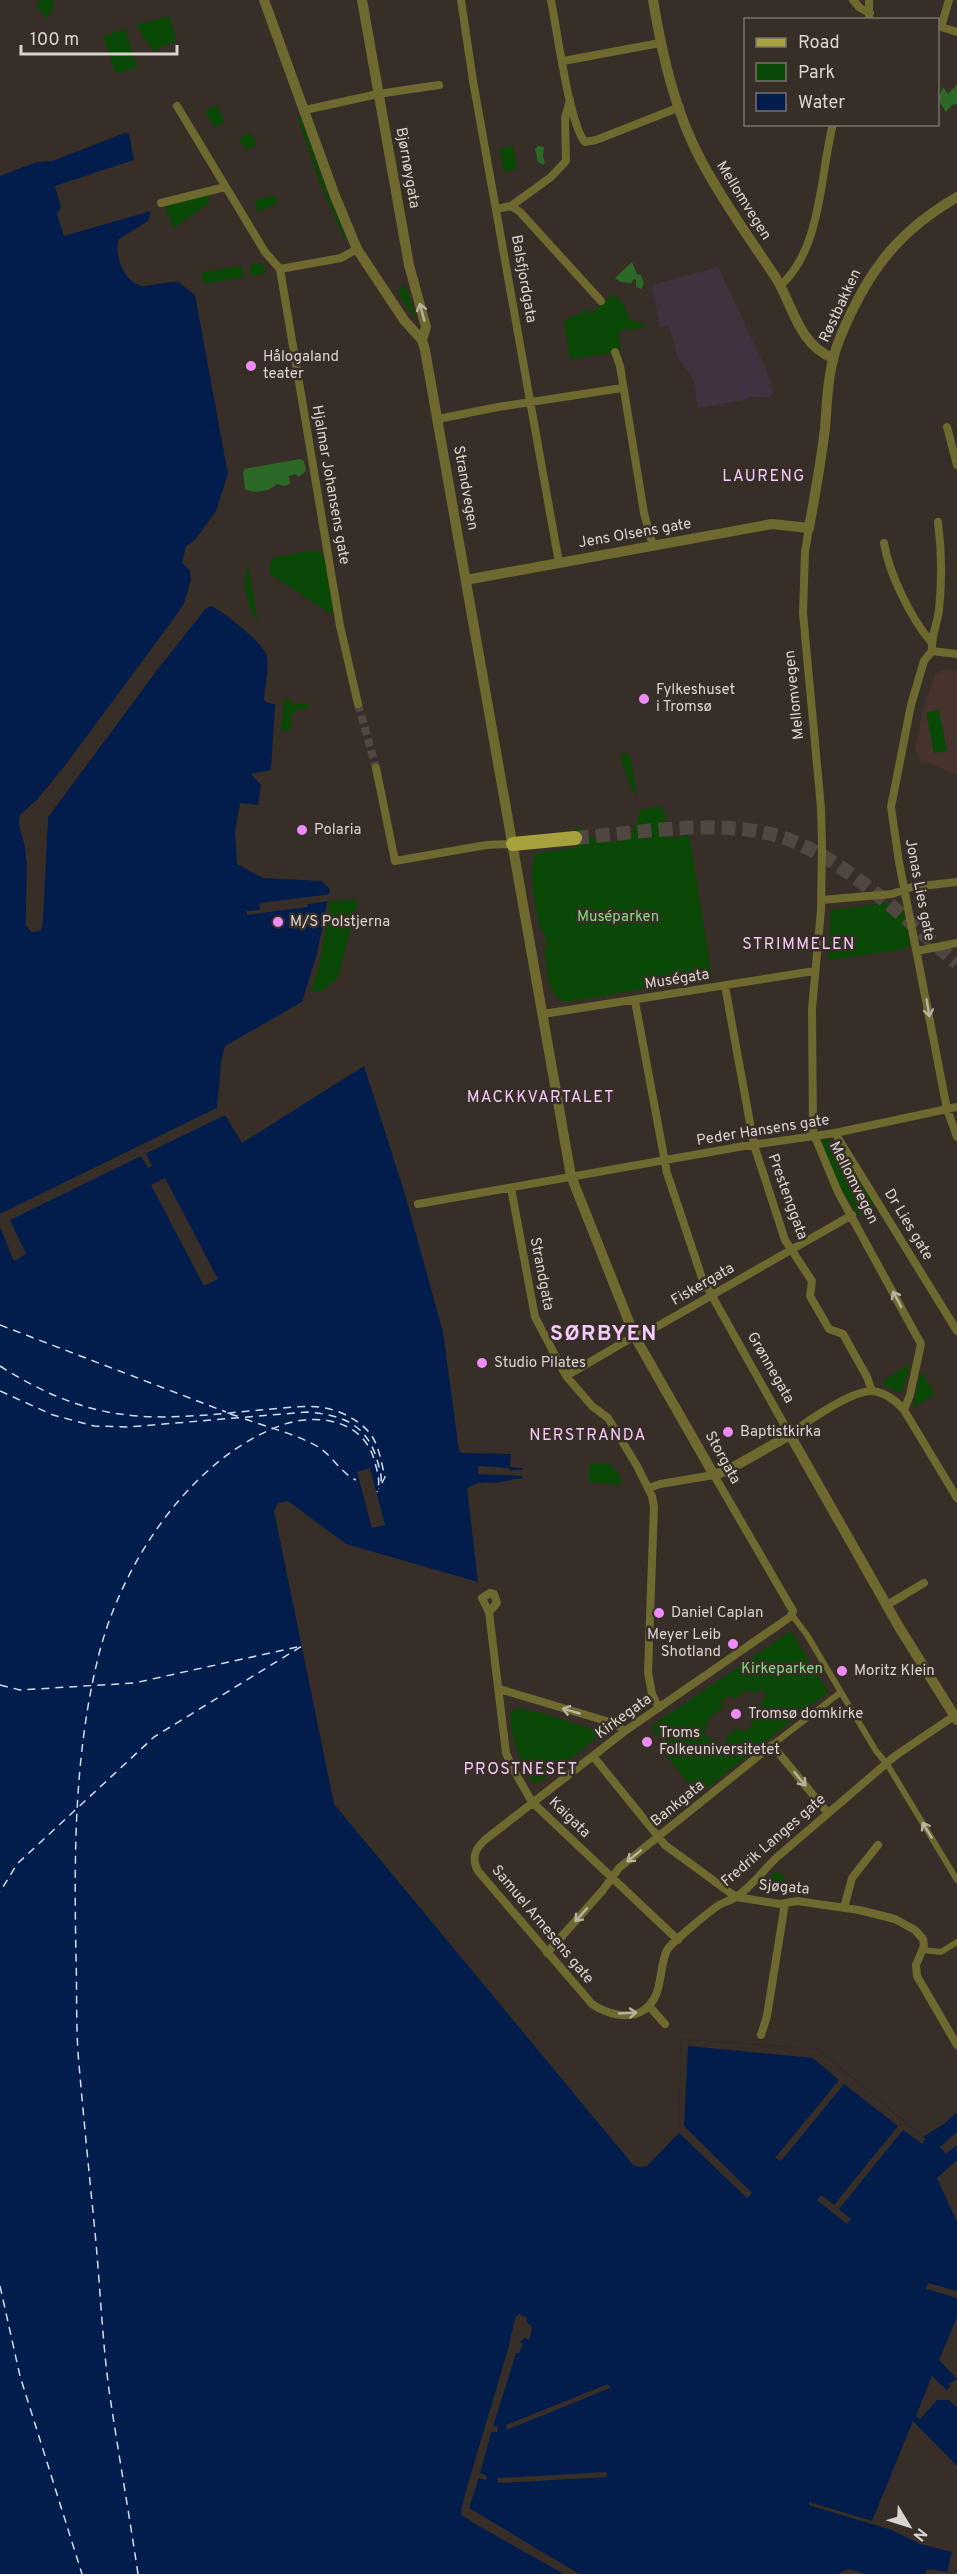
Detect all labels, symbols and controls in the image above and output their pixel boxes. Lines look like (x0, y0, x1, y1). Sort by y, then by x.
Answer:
scale bar (21, 18, 177, 56)
legend (744, 18, 939, 126)
text: 100 m (30, 29, 79, 52)
text: Road (798, 32, 840, 55)
text: Park (798, 62, 835, 85)
text: Water (798, 92, 845, 115)
street label: Bjørnøygata (391, 126, 423, 210)
street label: Mellomvegen (711, 158, 775, 244)
street label: Balsfjordgata (506, 233, 540, 325)
street label: Røstbakken (816, 266, 866, 346)
one-way arrow (416, 303, 427, 322)
place label: Hålogaland teater (263, 348, 339, 384)
marker: Hålogaland teater (244, 359, 258, 373)
street label: Hjalmar Johansens gate (307, 404, 353, 566)
street label: Strandvegen (448, 444, 482, 532)
district label: LAURENG (722, 467, 806, 487)
street label: Jens Olsens gate (577, 515, 693, 553)
street label: Mellomvegen (781, 649, 809, 741)
place label: Fylkeshuset i Tromsø (656, 681, 735, 717)
marker: Fylkeshuset i Tromsø (637, 692, 651, 706)
place label: Polaria (314, 821, 361, 840)
marker: Polaria (295, 823, 309, 837)
street label: Jonas Lies gate (900, 837, 938, 943)
park label: Muséparken (577, 908, 659, 927)
place label: M/S Polstjerna (290, 913, 390, 932)
marker: M/S Polstjerna (271, 915, 285, 929)
district label: STRIMMELEN (742, 935, 856, 955)
street label: Muségata (643, 966, 711, 994)
one-way arrow (923, 998, 934, 1017)
district label: MACKKVARTALET (467, 1088, 615, 1108)
street label: Peder Hansens gate (695, 1111, 831, 1151)
street label: Mellomvegen (824, 1139, 882, 1227)
street label: Prestenggata (763, 1151, 811, 1243)
street label: Dr Lies gate (879, 1186, 937, 1264)
street label: Strandgata (525, 1236, 557, 1312)
street label: Fiskergata (668, 1259, 738, 1311)
one-way arrow (891, 1290, 902, 1308)
district label: SØRBYEN (550, 1321, 658, 1348)
street label: Grønnegata (742, 1329, 798, 1407)
place label: Studio Pilates (494, 1354, 586, 1373)
marker: Studio Pilates (475, 1356, 489, 1370)
place label: Baptistkirka (740, 1423, 821, 1442)
marker: Baptistkirka (721, 1425, 735, 1439)
district label: NERSTRANDA (529, 1426, 647, 1446)
street label: Storgata (700, 1428, 744, 1488)
place label: Daniel Caplan (671, 1604, 764, 1623)
marker: Daniel Caplan (652, 1606, 666, 1620)
place label: Meyer Leib Shotland (647, 1626, 721, 1662)
marker: Meyer Leib Shotland (726, 1637, 740, 1651)
park label: Kirkeparken (741, 1660, 823, 1679)
place label: Moritz Klein (854, 1662, 935, 1681)
marker: Moritz Klein (835, 1664, 849, 1678)
street label: Kirkegata (592, 1690, 656, 1744)
one-way arrow (562, 1705, 581, 1716)
place label: Tromsø domkirke (748, 1705, 863, 1724)
marker: Tromsø domkirke (729, 1707, 743, 1721)
place label: Troms Folkeuniversitetet (659, 1724, 780, 1760)
marker: Troms Folkeuniversitetet (640, 1735, 654, 1749)
district label: PROSTNESET (463, 1760, 579, 1780)
one-way arrow (794, 1771, 807, 1787)
street label: Bankgata (647, 1777, 709, 1831)
street label: Fredrik Langes gate (718, 1790, 830, 1892)
street label: Kaigata (544, 1793, 594, 1843)
one-way arrow (920, 1822, 932, 1839)
one-way arrow (627, 1849, 643, 1862)
street label: Samuel Arnesens gate (487, 1862, 597, 1988)
street label: Sjøgata (758, 1876, 810, 1900)
one-way arrow (574, 1908, 588, 1923)
one-way arrow (618, 2008, 638, 2019)
north arrow (879, 2496, 939, 2556)
text: N (908, 2523, 931, 2545)

